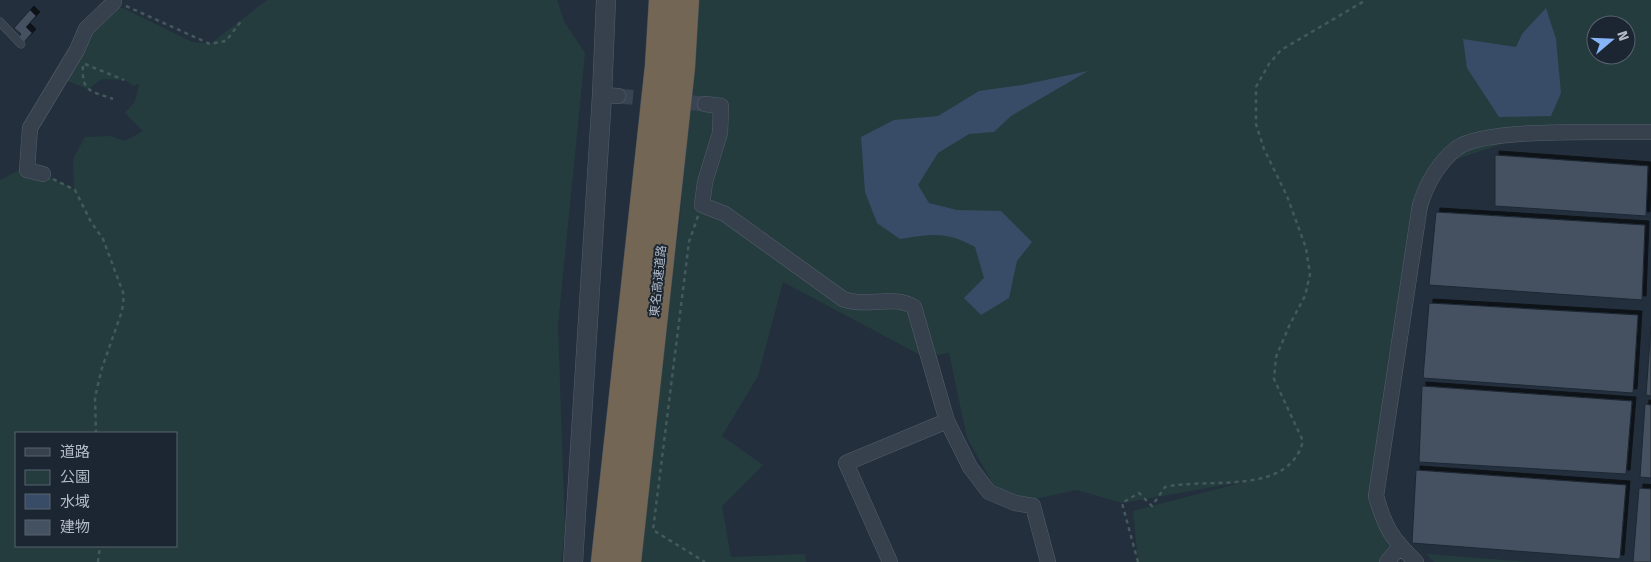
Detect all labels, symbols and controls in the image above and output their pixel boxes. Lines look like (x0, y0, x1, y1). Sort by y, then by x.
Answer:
north arrow (1586, 15, 1636, 65)
text: N (1613, 29, 1632, 43)
street label: 東名高速道路 (647, 244, 669, 318)
legend (15, 432, 178, 547)
text: 道路 (60, 443, 90, 461)
text: 公園 (60, 468, 90, 486)
text: 水域 (60, 493, 90, 511)
text: 建物 (60, 518, 90, 536)

